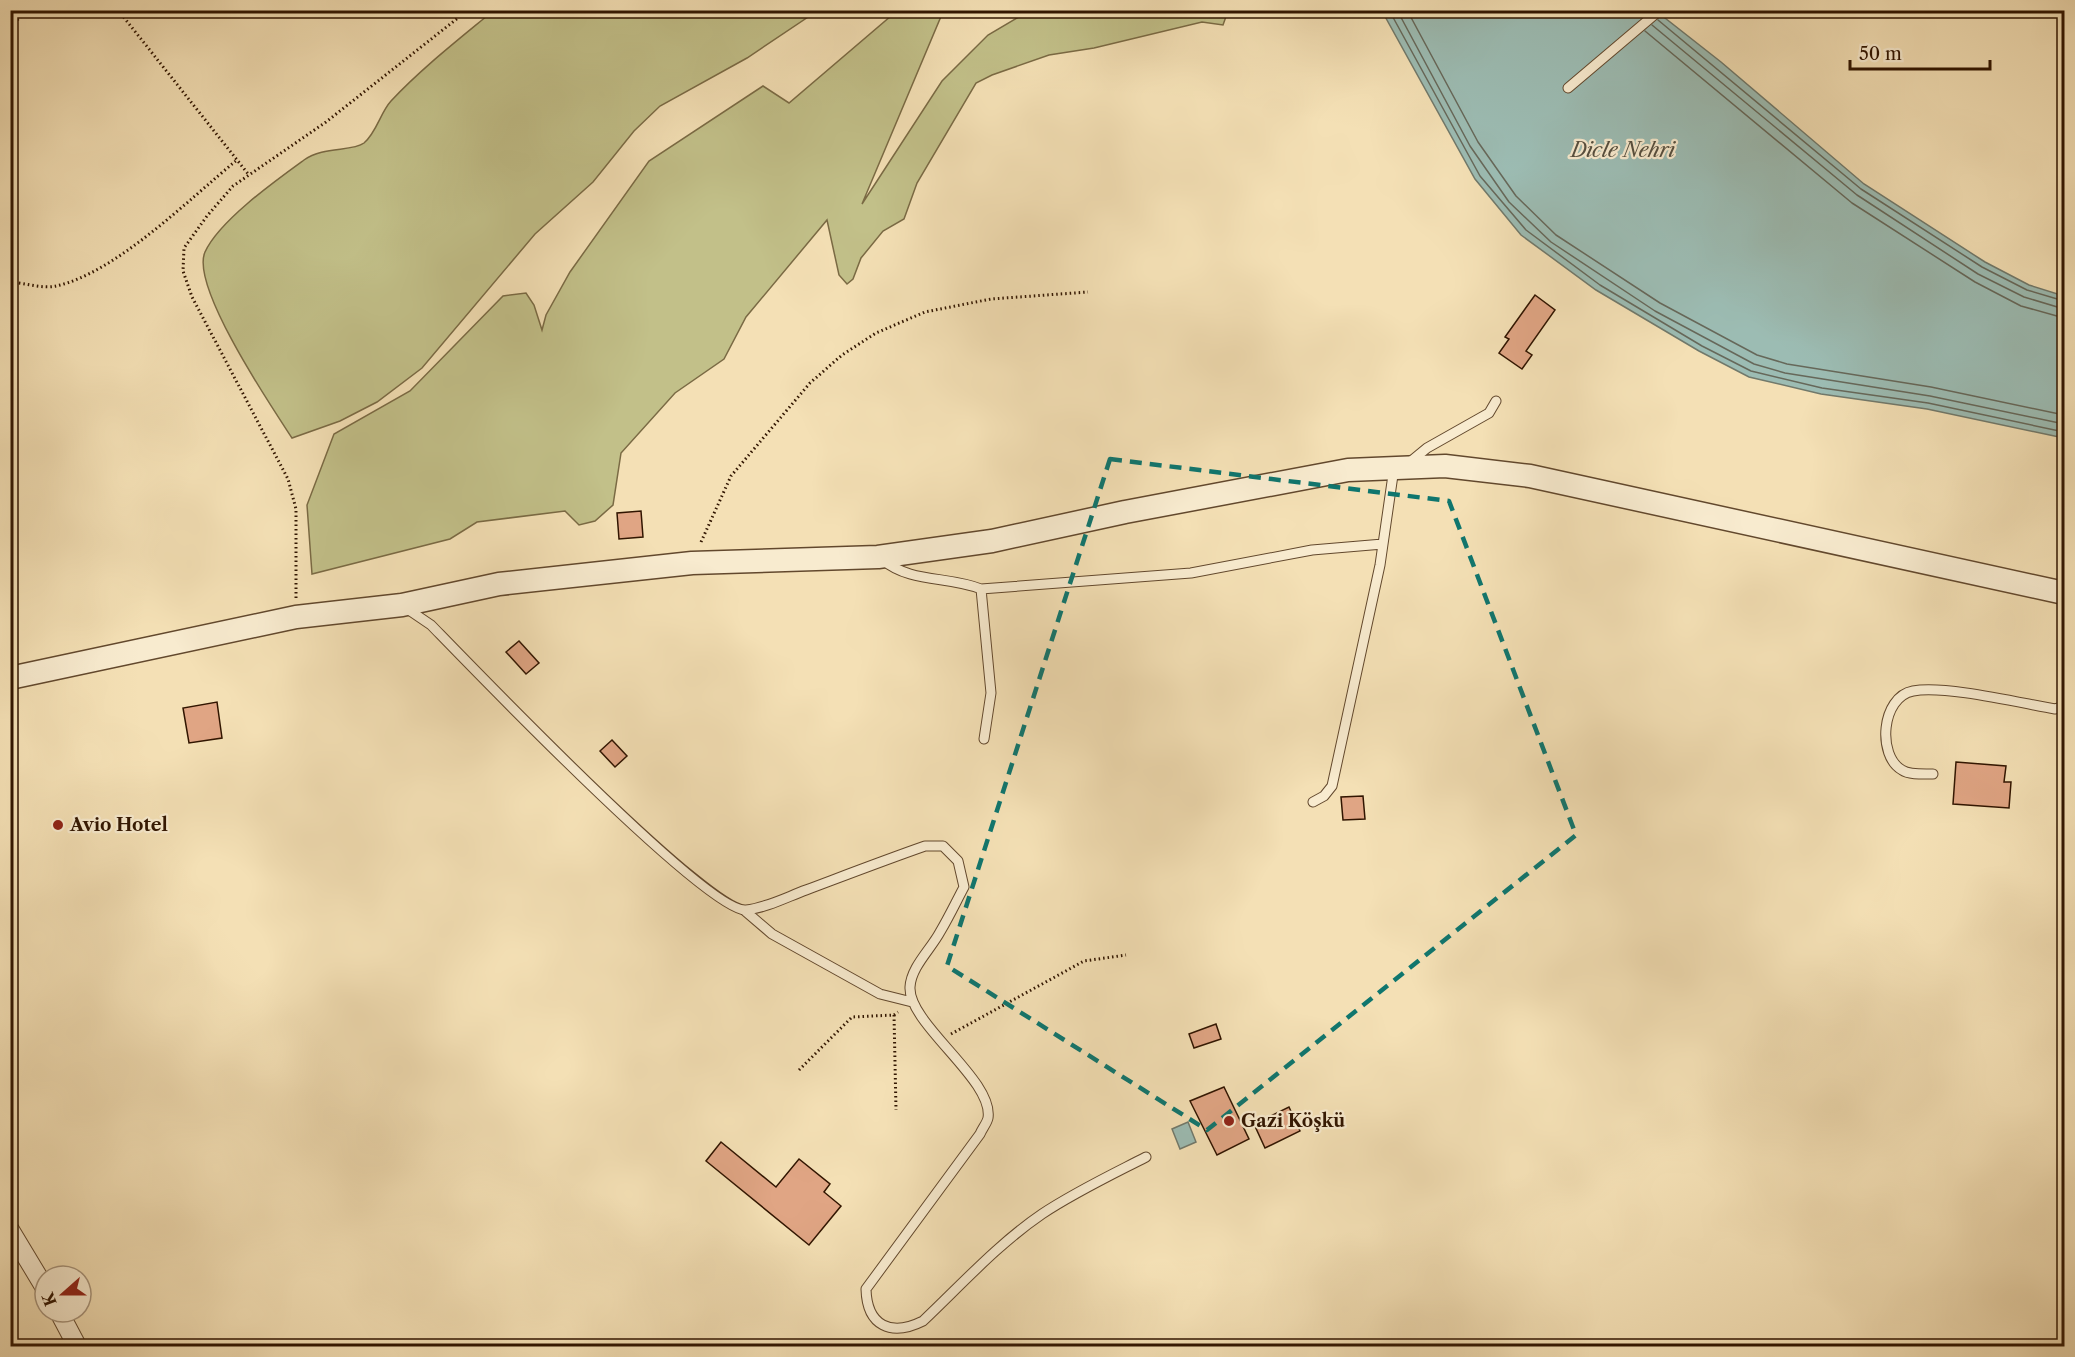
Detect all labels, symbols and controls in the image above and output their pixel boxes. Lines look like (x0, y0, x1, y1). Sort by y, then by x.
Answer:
scale bar (1850, 33, 1990, 71)
text: 50 m (1859, 43, 1902, 65)
water label: Dicle Nehri (1569, 138, 1677, 162)
place label: Avio Hotel (69, 814, 168, 836)
marker: Avio Hotel (51, 818, 65, 832)
place label: Gazi Köşkü (1241, 1110, 1345, 1132)
marker: Gazi Köşkü (1222, 1114, 1236, 1128)
north arrow (33, 1264, 93, 1324)
text: K (37, 1289, 61, 1309)

